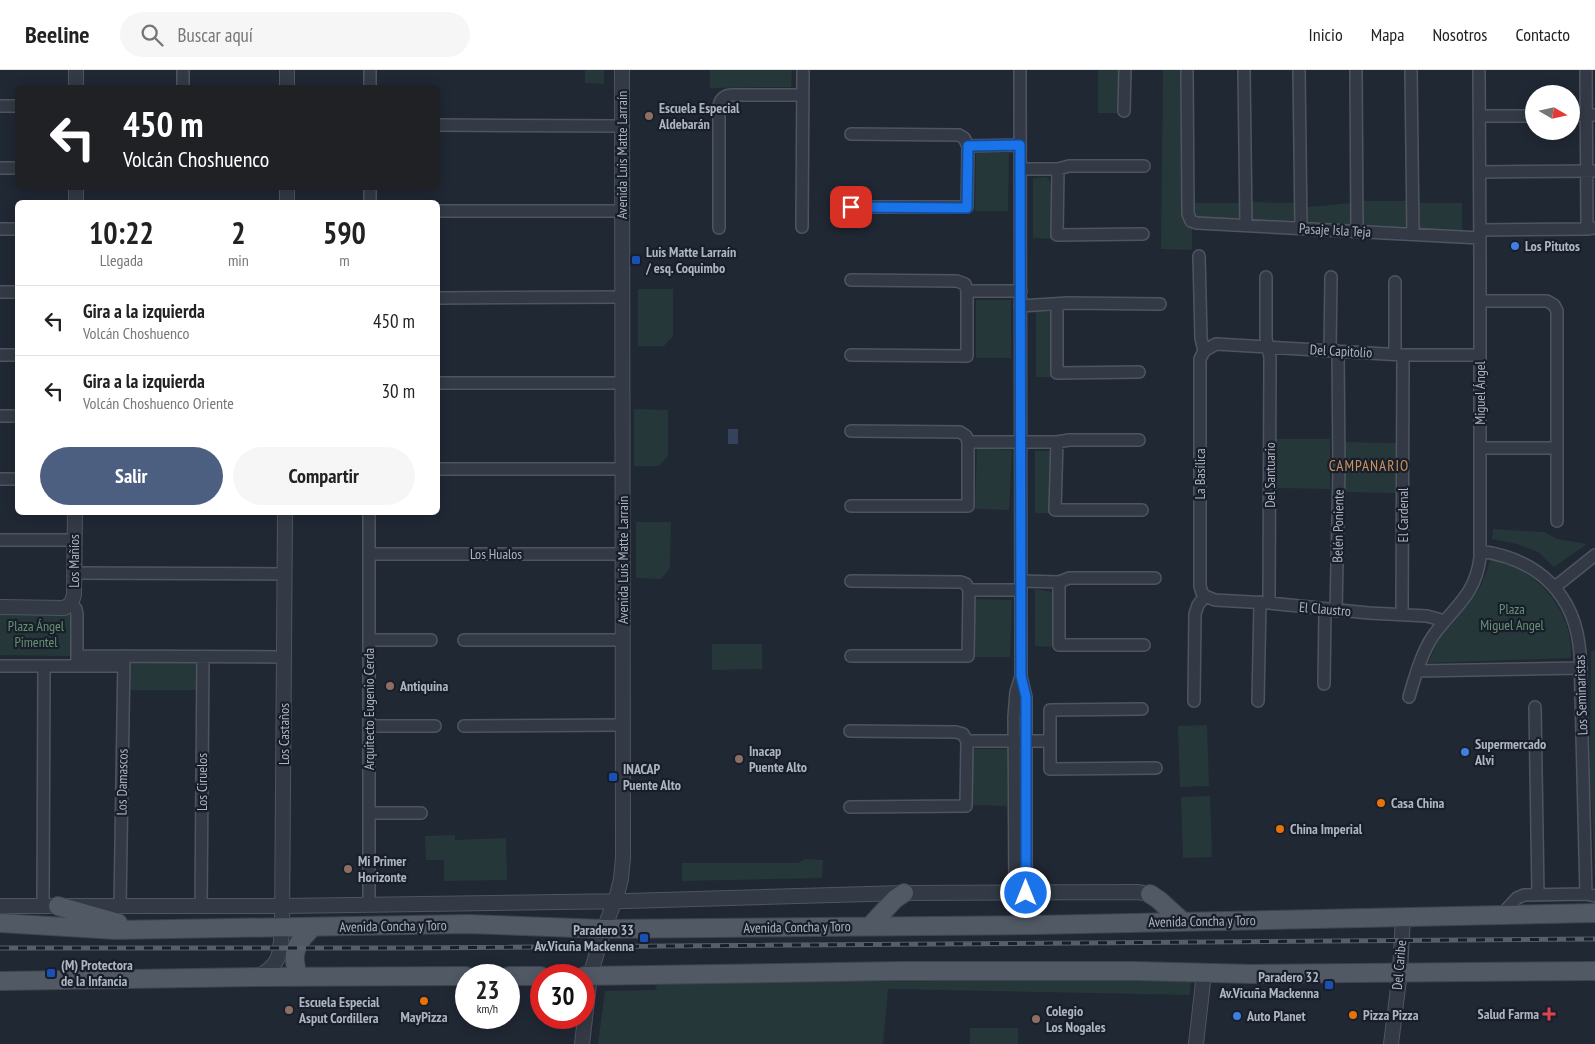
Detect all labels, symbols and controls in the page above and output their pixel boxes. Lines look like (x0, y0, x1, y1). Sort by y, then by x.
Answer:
search box (120, 12, 470, 57)
text: Beeline (25, 19, 90, 50)
icon: search (138, 21, 166, 49)
text: Buscar aquí (178, 23, 253, 47)
text: Inicio (1309, 23, 1343, 46)
text: Mapa (1371, 23, 1404, 46)
text: Nosotros (1432, 23, 1487, 46)
text: Contacto (1515, 23, 1570, 46)
north arrow (1525, 85, 1580, 140)
map controls (1525, 85, 1580, 140)
street label: Avenida Luis Matte Larraín (613, 91, 631, 219)
place label: Escuela Especial Aldebarán (658, 99, 740, 133)
text: 450 m (123, 101, 204, 147)
icon: left (40, 105, 105, 170)
marker: Escuela Especial Aldebarán (643, 110, 655, 122)
text: Volcán Choshuenco (123, 145, 269, 173)
pin (830, 186, 872, 228)
icon: arrive (837, 193, 865, 221)
text: 10:22 (89, 213, 154, 252)
text: 2 (231, 213, 246, 252)
text: 590 (323, 213, 366, 252)
street label: Pasaje Isla Teja (1298, 219, 1372, 241)
place label: Los Pitutos (1525, 237, 1580, 255)
marker: Los Pitutos (1509, 240, 1521, 252)
place label: Luis Matte Larraín / esq. Coquimbo (645, 243, 736, 277)
text: Llegada (100, 250, 143, 270)
text: min (228, 250, 249, 270)
text: m (339, 250, 350, 270)
marker: Luis Matte Larraín / esq. Coquimbo (630, 254, 642, 266)
text: Gira a la izquierda (83, 299, 205, 323)
icon: left (40, 307, 68, 335)
text: 450 m (373, 309, 415, 333)
text: Volcán Choshuenco (83, 323, 189, 343)
street label: Del Capitolio (1309, 340, 1373, 362)
street label: Miguel Ángel (1471, 360, 1489, 425)
text: Gira a la izquierda (83, 369, 205, 393)
icon: left (40, 377, 68, 405)
text: 30 m (382, 379, 415, 403)
text: Volcán Choshuenco Oriente (83, 393, 234, 413)
street label: Del Santuario (1261, 442, 1279, 508)
button: Salir (40, 447, 223, 505)
button: Compartir (233, 447, 415, 505)
street label: La Basílica (1191, 448, 1209, 500)
district label: CAMPANARIO (1329, 456, 1409, 475)
street label: El Cardenal (1394, 487, 1412, 542)
street label: Belén Poniente (1328, 489, 1348, 563)
street label: Avenida Luis Matte Larraín (614, 496, 632, 624)
street label: Los Mañíos (65, 534, 83, 588)
street label: Los Hualos (470, 545, 522, 563)
street label: El Claustro (1298, 598, 1352, 620)
park label: Plaza Miguel Angel (1480, 600, 1545, 634)
park label: Plaza Ángel Pimentel (8, 617, 65, 651)
street label: Arquitecto Eugenio Cerda (360, 648, 378, 770)
street label: Los Seminaristas (1571, 654, 1591, 735)
place label: Antiquina (399, 677, 448, 695)
marker: Antiquina (384, 680, 396, 692)
street label: Los Castaños (275, 703, 293, 765)
place label: Supermercado Alvi (1474, 735, 1546, 769)
place label: Inacap Puente Alto (749, 742, 807, 776)
marker: Supermercado Alvi (1459, 746, 1471, 758)
street label: Los Damascos (112, 748, 132, 816)
street label: Los Ciruelos (193, 753, 211, 811)
marker: Inacap Puente Alto (733, 753, 745, 765)
place label: INACAP Puente Alto (623, 760, 681, 794)
marker: INACAP Puente Alto (607, 771, 619, 783)
place label: Casa China (1391, 794, 1445, 812)
marker: Casa China (1375, 797, 1387, 809)
place label: China Imperial (1290, 820, 1363, 838)
marker: China Imperial (1274, 823, 1286, 835)
place label: Mi Primer Horizonte (358, 852, 407, 886)
marker: Mi Primer Horizonte (342, 863, 354, 875)
position arrow (999, 866, 1051, 918)
street label: Avenida Concha y Toro (1148, 911, 1256, 931)
street label: Avenida Concha y Toro (339, 916, 447, 936)
street label: Avenida Concha y Toro (743, 917, 851, 937)
place label: Paradero 33 Av.Vicuña Mackenna (533, 921, 634, 955)
marker: Paradero 33 Av.Vicuña Mackenna (638, 932, 650, 944)
street label: Del Caribe (1388, 939, 1410, 991)
place label: (M) Protectora de la Infancia (61, 956, 133, 990)
speed limit sign: 30 (530, 964, 595, 1029)
marker: (M) Protectora de la Infancia (45, 967, 57, 979)
place label: Paradero 32 Av.Vicuña Mackenna (1218, 968, 1319, 1002)
text: 23 (476, 974, 499, 1006)
marker: Paradero 32 Av.Vicuña Mackenna (1323, 979, 1335, 991)
place label: Escuela Especial Asput Cordillera (298, 993, 380, 1027)
marker: MayPizza (418, 995, 430, 1007)
text: km/h (477, 1001, 498, 1016)
place label: Colegio Los Nogales (1046, 1002, 1106, 1036)
marker: Escuela Especial Asput Cordillera (283, 1004, 295, 1016)
place label: Salud Farma (1478, 1005, 1539, 1023)
place label: Pizza Pizza (1363, 1006, 1419, 1024)
place label: Auto Planet (1246, 1007, 1306, 1025)
place label: MayPizza (401, 1008, 448, 1026)
marker: Salud Farma (1543, 1008, 1555, 1020)
marker: Pizza Pizza (1347, 1009, 1359, 1021)
marker: Auto Planet (1231, 1010, 1243, 1022)
marker: Colegio Los Nogales (1030, 1013, 1042, 1025)

